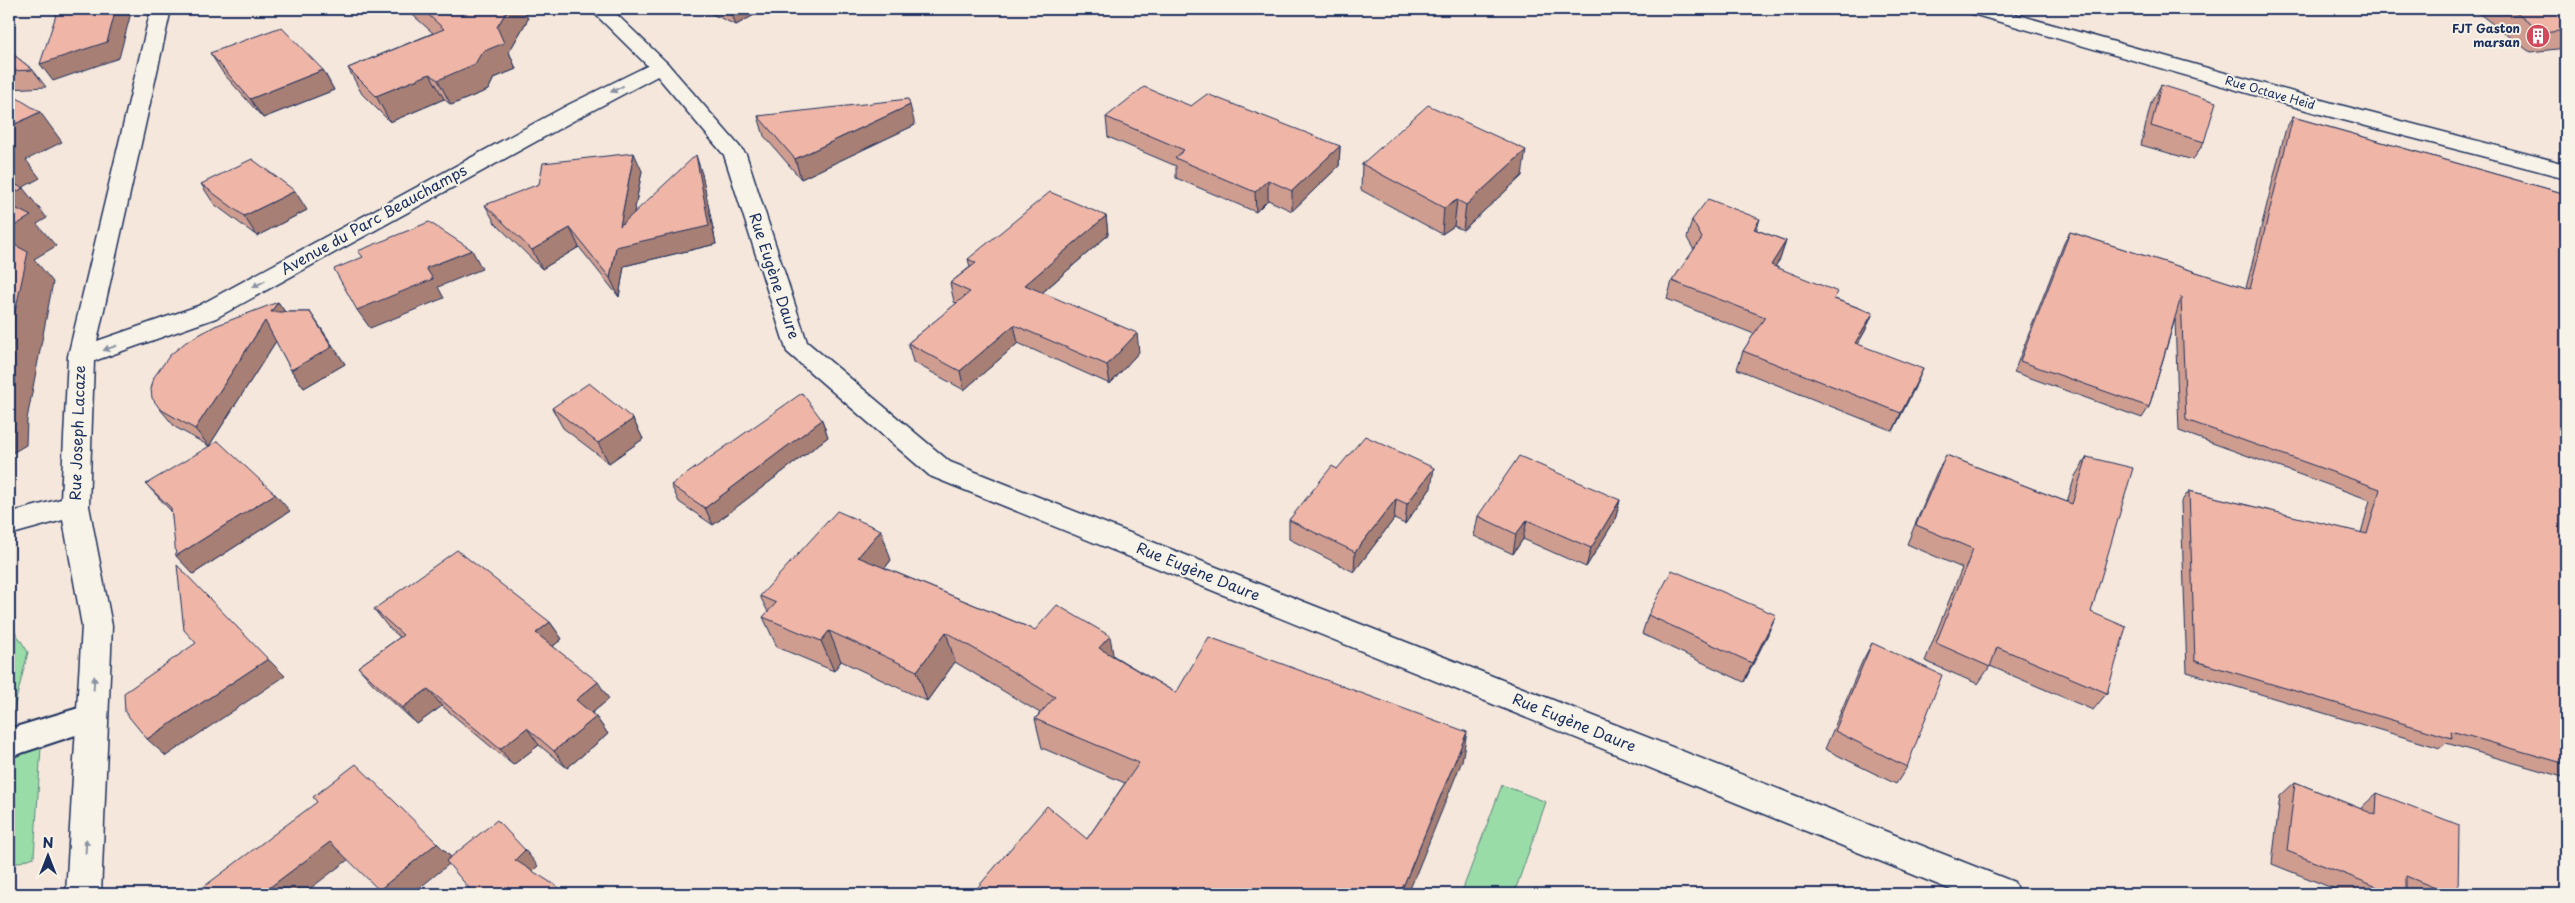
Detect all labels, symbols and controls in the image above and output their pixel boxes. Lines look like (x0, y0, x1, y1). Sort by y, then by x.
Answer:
place label: FJT Gaston marsan (2452, 19, 2520, 51)
building icon: FJT Gaston marsan (2525, 23, 2551, 49)
street label: Rue Octave Heid (2223, 71, 2317, 113)
one-way arrow (610, 85, 624, 93)
street label: Avenue du Parc Beauchamps (276, 158, 470, 280)
street label: Rue Eugène Daure (744, 209, 807, 342)
one-way arrow (252, 279, 265, 288)
one-way arrow (102, 344, 117, 352)
street label: Rue Joseph Lacaze (63, 365, 90, 501)
street label: Rue Eugène Daure (1133, 535, 1264, 606)
one-way arrow (90, 675, 98, 691)
street label: Rue Eugène Daure (1509, 686, 1640, 757)
north arrow (22, 830, 72, 880)
text: N (42, 832, 54, 853)
one-way arrow (82, 837, 90, 853)

